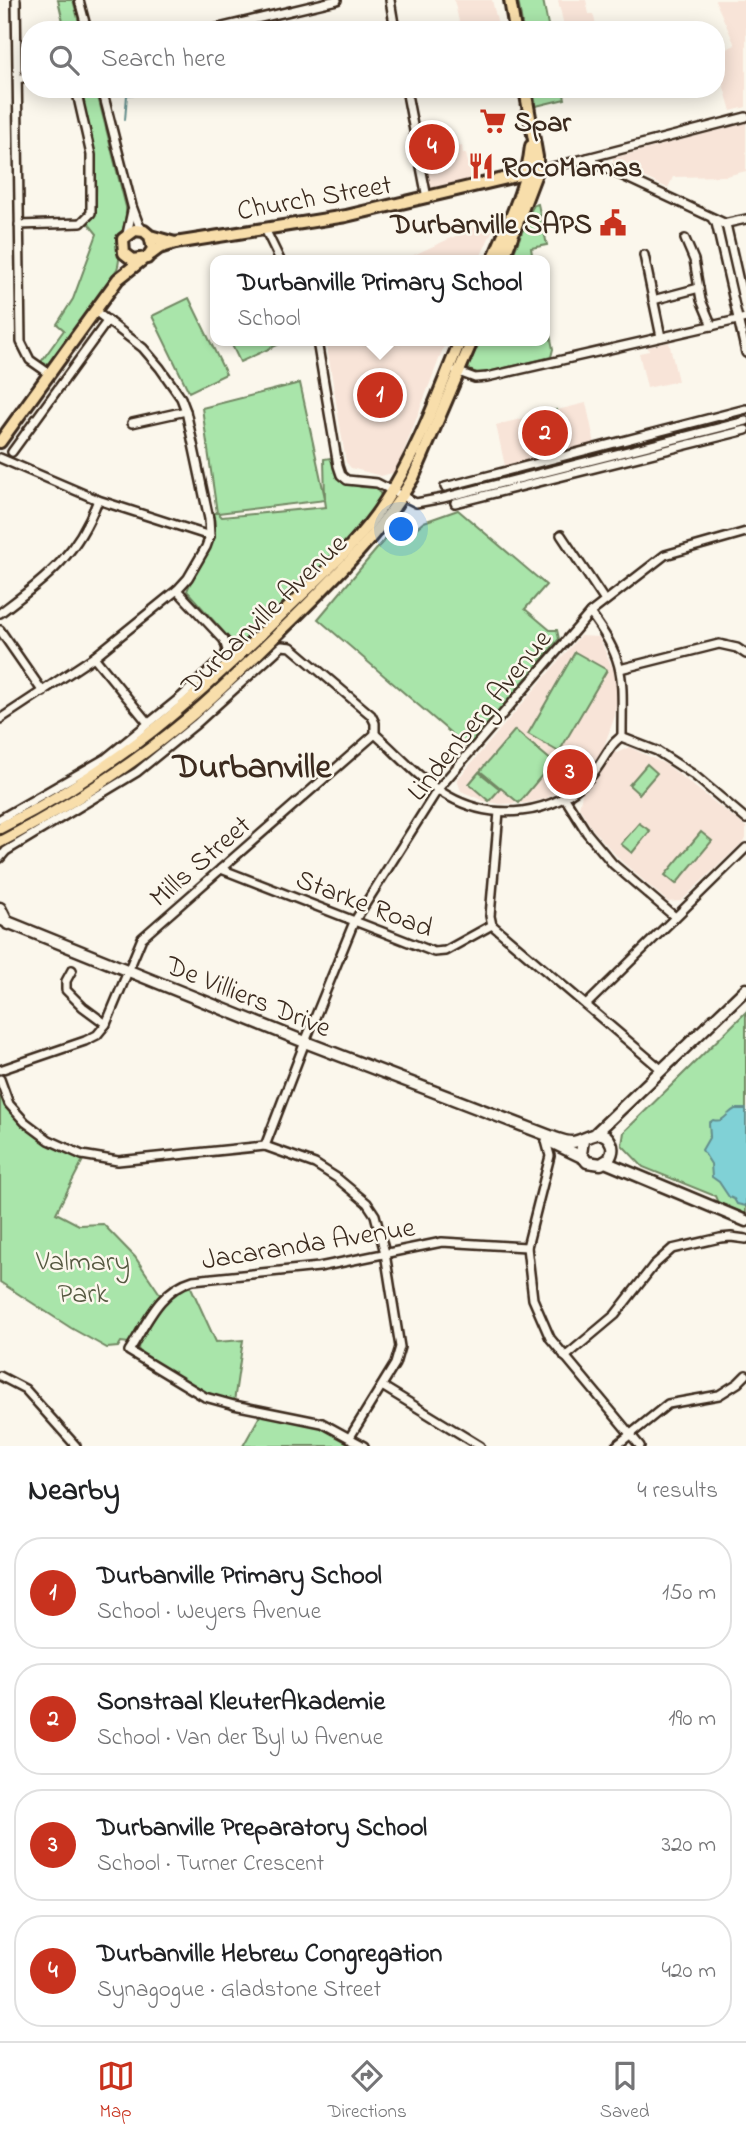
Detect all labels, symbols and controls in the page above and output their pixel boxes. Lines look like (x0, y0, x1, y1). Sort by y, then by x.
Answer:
search box (21, 21, 725, 98)
icon: search (45, 41, 83, 79)
text: Search here (101, 41, 226, 79)
place label: Spar (514, 104, 572, 145)
supermarket icon: Spar (478, 106, 508, 136)
pin: 4 (409, 121, 455, 173)
place label: RocoMamas (502, 149, 642, 190)
restaurant icon: RocoMamas (466, 151, 496, 181)
street label: Church Street (234, 166, 395, 233)
place label: Durbanville SAPS (389, 206, 592, 247)
public building icon: Durbanville SAPS (598, 208, 628, 238)
popup (210, 255, 550, 346)
text: Durbanville Primary School (238, 265, 522, 303)
text: School (238, 303, 301, 336)
pin: 1 (357, 369, 403, 421)
pin: 2 (522, 407, 568, 459)
your location (384, 512, 418, 546)
street label: Durbanville Avenue (172, 525, 358, 706)
street label: Lindenberg Avenue (399, 621, 563, 811)
district label: Durbanville (171, 743, 332, 794)
pin: 3 (547, 746, 593, 798)
street label: Mills Street (141, 807, 261, 919)
street label: Starke Road (289, 860, 438, 950)
street label: De Villiers Drive (158, 946, 337, 1050)
street label: Jacaranda Avenue (199, 1208, 419, 1283)
park label: Valmary Park (35, 1243, 130, 1316)
text: Nearby (28, 1470, 120, 1514)
text: 4 results (637, 1475, 718, 1508)
text: Durbanville Primary School (97, 1558, 382, 1596)
text: 1 (49, 1577, 57, 1610)
text: 150 m (662, 1577, 716, 1610)
text: School · Weyers Avenue (97, 1596, 321, 1629)
text: Sonstraal KleuterAkademie (97, 1684, 385, 1722)
text: 2 (47, 1703, 59, 1736)
text: 190 m (668, 1703, 716, 1736)
text: School · Van der Byl W Avenue (97, 1722, 383, 1755)
text: Durbanville Preparatory School (97, 1810, 427, 1848)
text: 3 (48, 1829, 58, 1862)
text: 320 m (662, 1829, 716, 1862)
text: School · Turner Crescent (97, 1848, 324, 1881)
text: Durbanville Hebrew Congregation (97, 1936, 442, 1974)
text: 4 (48, 1955, 58, 1988)
text: 420 m (662, 1955, 716, 1988)
text: Synagogue · Gladstone Street (97, 1974, 381, 2007)
tab: Map (97, 2057, 135, 2126)
tab: Directions (328, 2057, 407, 2126)
tab: Saved (600, 2057, 649, 2126)

